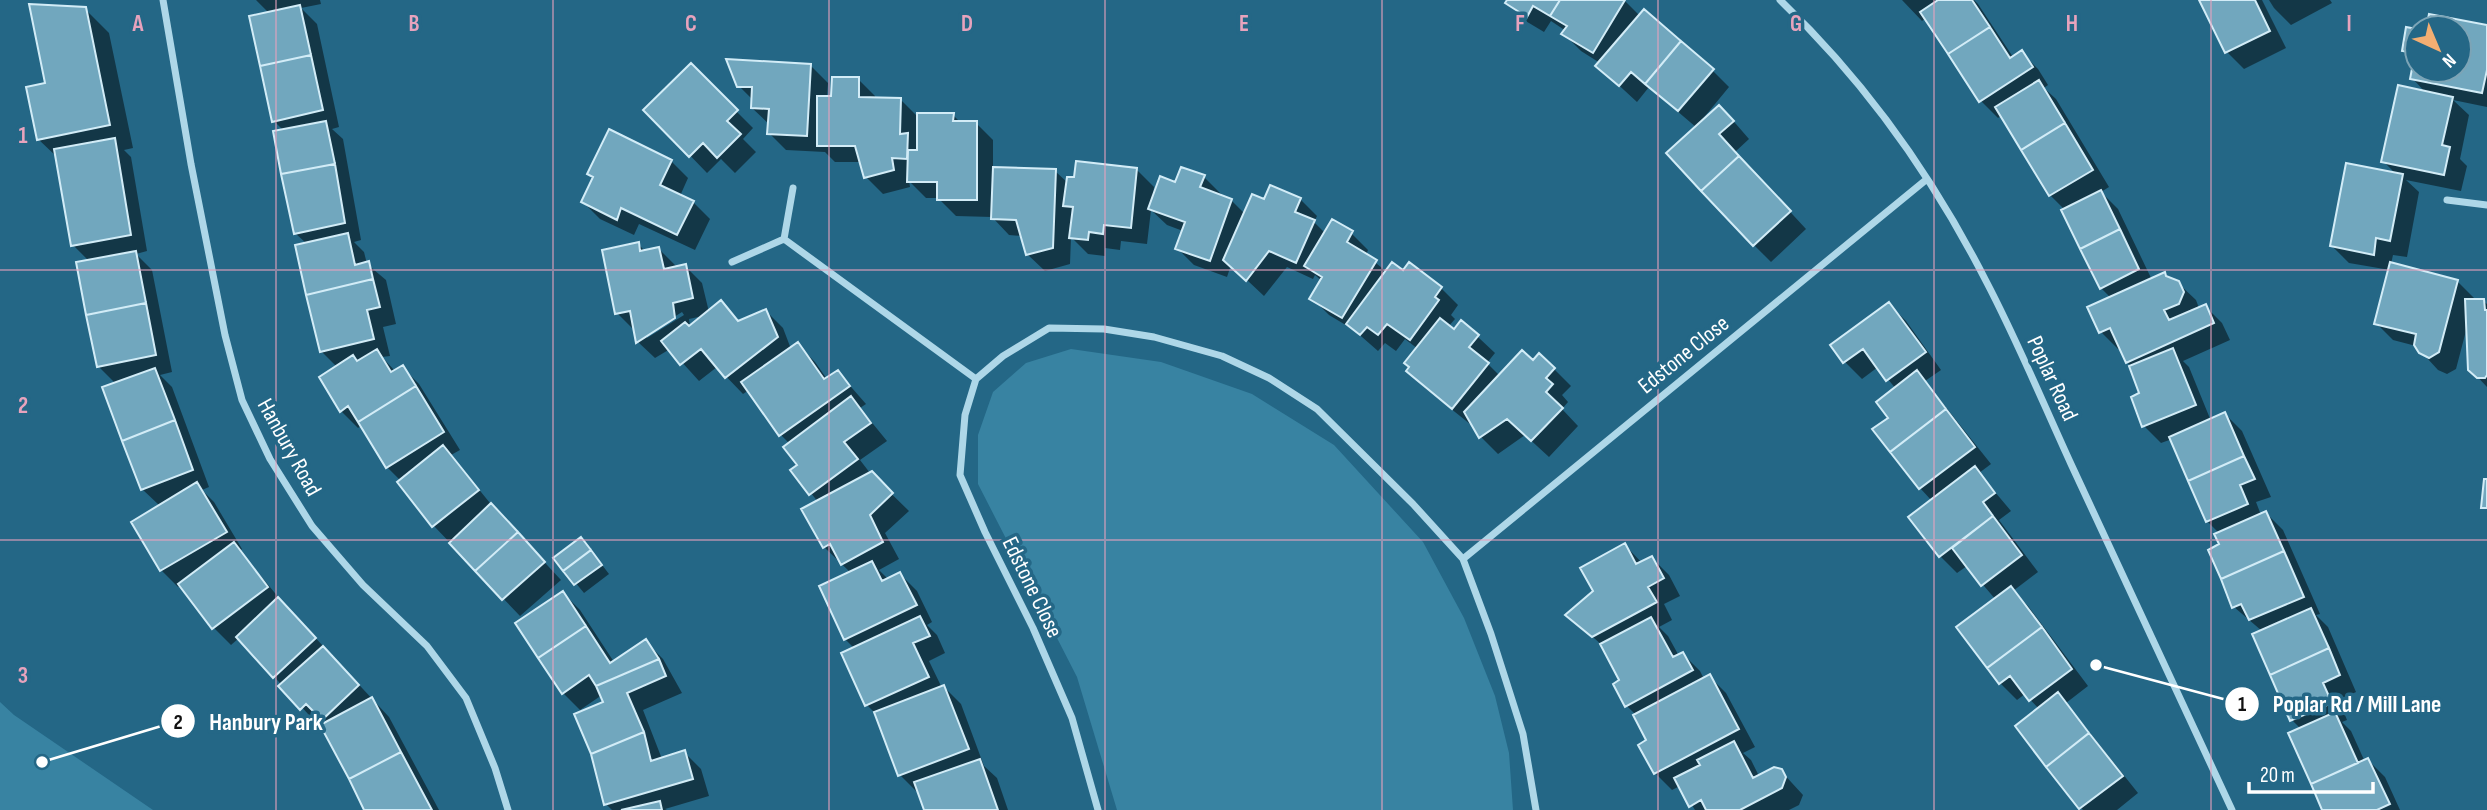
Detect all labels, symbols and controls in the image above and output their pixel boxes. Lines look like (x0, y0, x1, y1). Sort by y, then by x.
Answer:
text: A (132, 10, 145, 38)
text: B (409, 10, 420, 38)
text: C (685, 10, 697, 38)
text: D (961, 10, 973, 38)
text: E (1239, 10, 1249, 38)
text: F (1515, 10, 1525, 38)
text: G (1790, 10, 1802, 38)
text: H (2066, 10, 2078, 38)
text: I (2346, 10, 2352, 38)
north arrow (2403, 14, 2473, 84)
text: N (2437, 48, 2460, 72)
text: 1 (18, 122, 28, 150)
street label: Edstone Close (1633, 310, 1735, 400)
street label: Poplar Road (2020, 332, 2084, 425)
text: 2 (18, 392, 28, 420)
street label: Hanbury Road (251, 394, 327, 501)
street label: Edstone Close (996, 532, 1069, 642)
text: 3 (18, 662, 28, 690)
callout: Poplar Rd / Mill Lane (2224, 681, 2456, 726)
text: Poplar Rd / Mill Lane (2273, 690, 2441, 719)
text: 1 (2238, 692, 2246, 717)
callout: Hanbury Park (160, 699, 337, 744)
text: Hanbury Park (209, 708, 323, 737)
text: 2 (173, 710, 183, 735)
scale bar (2249, 750, 2373, 794)
text: 20 m (2260, 763, 2295, 788)

